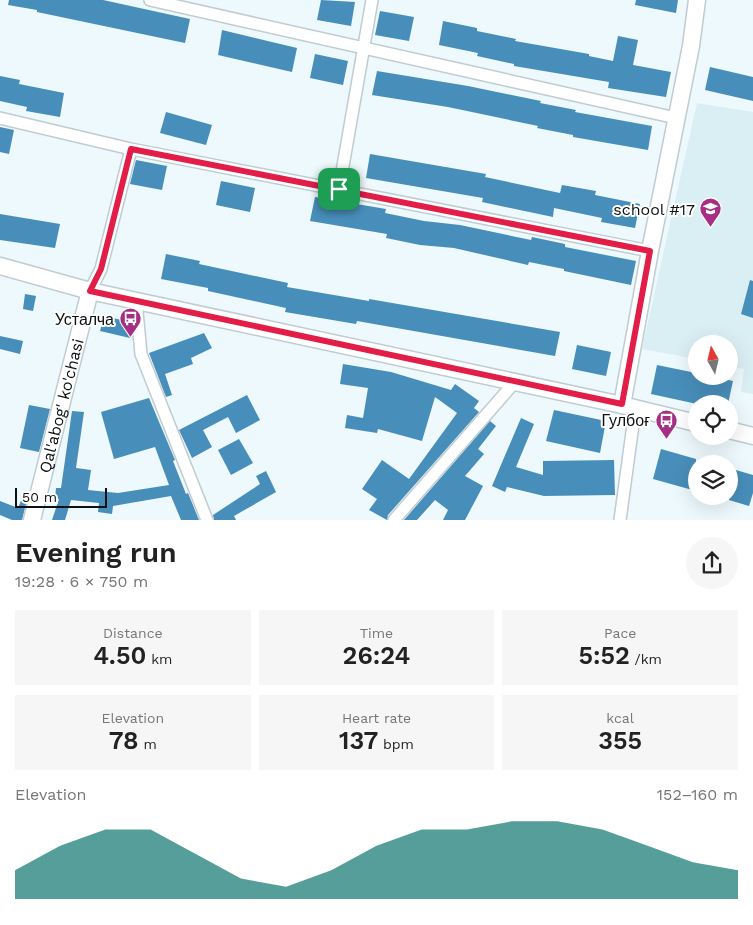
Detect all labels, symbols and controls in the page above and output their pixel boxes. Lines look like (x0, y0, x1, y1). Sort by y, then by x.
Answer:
pin (318, 168, 360, 210)
icon: arrive (325, 175, 353, 203)
school or university icon: school #17 (699, 197, 723, 228)
place label: school #17 (613, 200, 695, 219)
bus stop icon: Усталча (118, 307, 142, 338)
place label: Усталча (55, 310, 114, 329)
north arrow (688, 335, 738, 385)
map controls (688, 335, 738, 505)
street label: Qal'abog' ko'chasi (35, 336, 87, 475)
button: locate (688, 395, 738, 445)
bus stop icon: Гулбоғ (654, 408, 678, 439)
place label: Гулбоғ (602, 411, 650, 430)
button: layers (688, 455, 738, 505)
scale bar (15, 485, 108, 508)
text: 50 m (22, 489, 57, 505)
text: Evening run (15, 536, 176, 569)
button: share (686, 537, 738, 589)
text: 19:28 · 6 × 750 m (15, 572, 148, 591)
text: Distance (103, 625, 163, 641)
text: Time (360, 625, 393, 641)
text: Pace (604, 625, 636, 641)
text: 4.50 (93, 641, 146, 670)
text: 26:24 (343, 641, 410, 670)
text: 5:52 (578, 641, 630, 670)
text: km (146, 651, 172, 667)
text: /km (630, 651, 662, 667)
text: Elevation (102, 710, 164, 726)
text: Heart rate (342, 710, 411, 726)
text: kcal (606, 710, 634, 726)
text: 78 (109, 726, 139, 755)
text: 137 (339, 726, 378, 755)
text: 355 (598, 726, 642, 755)
text: m (139, 736, 157, 752)
text: bpm (378, 736, 414, 752)
text: Elevation (15, 785, 86, 804)
text: 152–160 m (657, 785, 738, 804)

